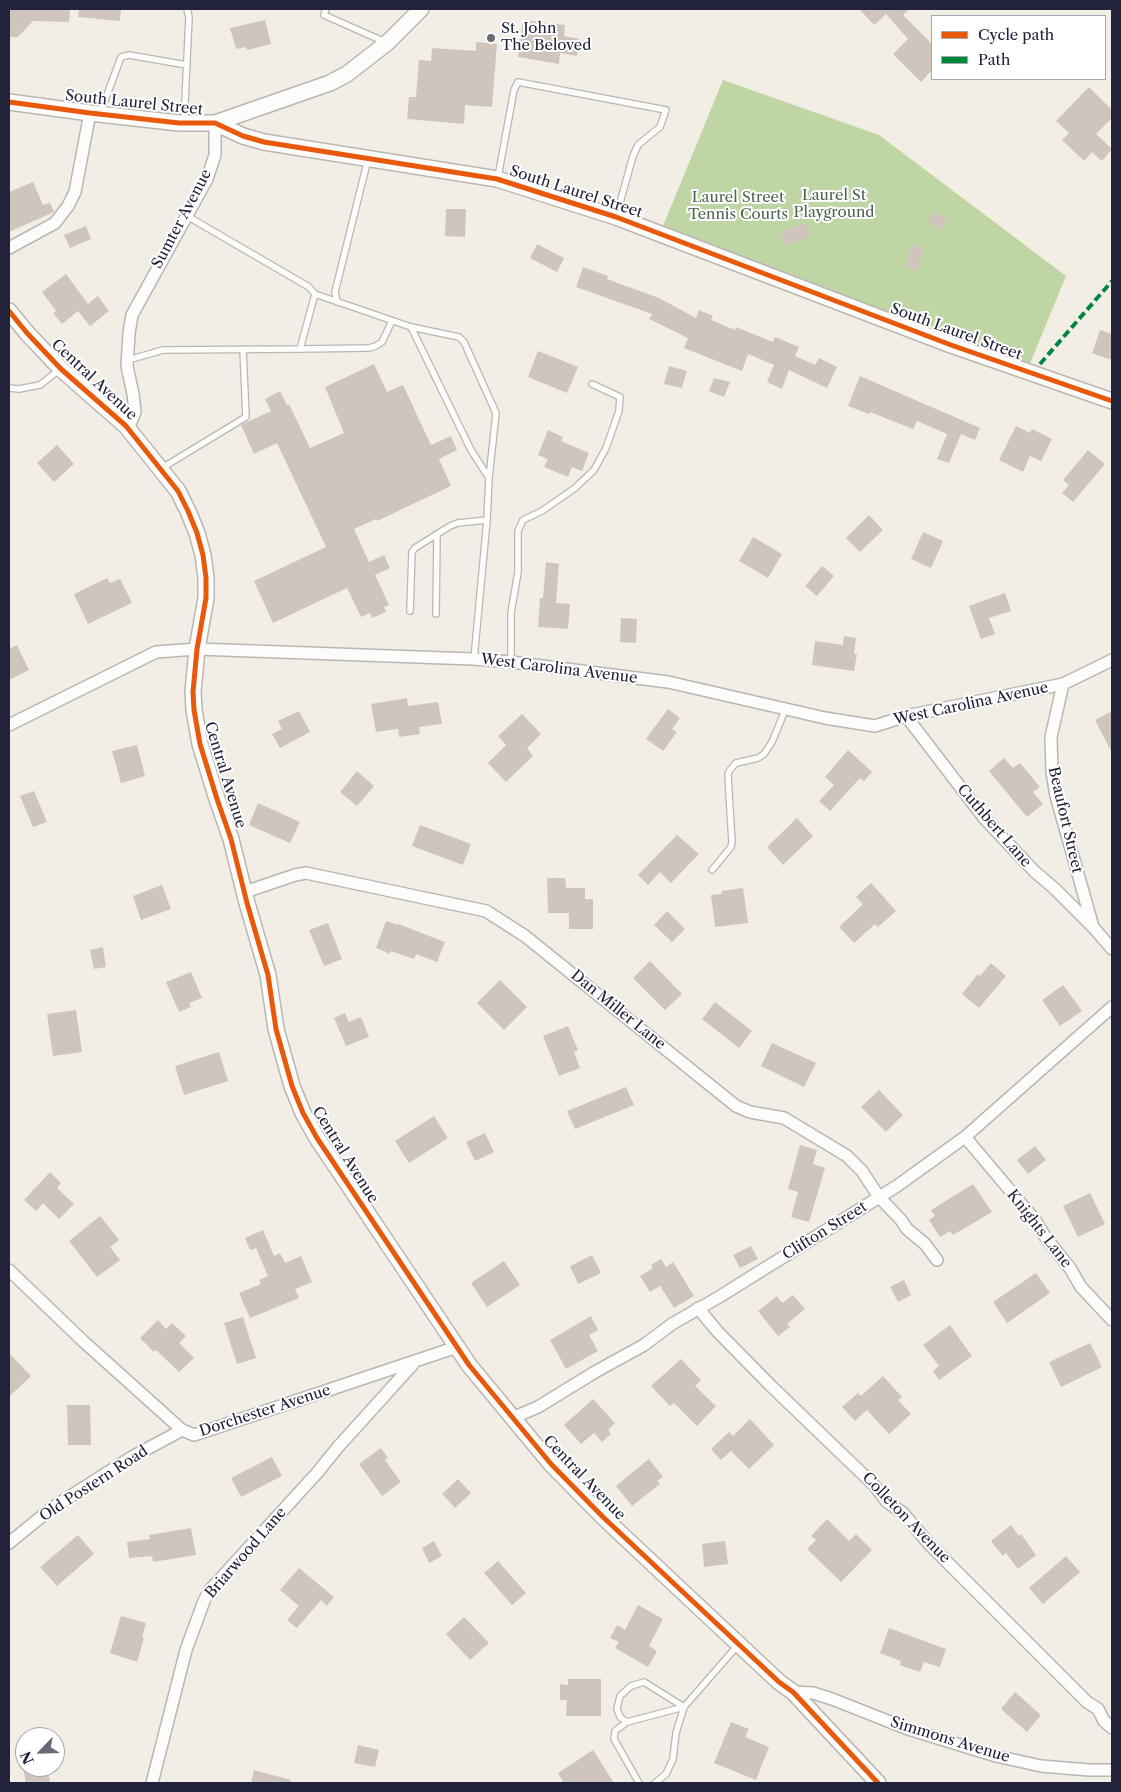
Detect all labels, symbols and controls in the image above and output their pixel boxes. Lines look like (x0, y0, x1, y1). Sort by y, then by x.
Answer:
legend (931, 15, 1106, 80)
place label: St. John The Beloved (501, 20, 591, 55)
text: Cycle path (978, 25, 1054, 44)
marker: St. John The Beloved (485, 32, 497, 44)
text: Path (978, 50, 1010, 69)
street label: South Laurel Street (64, 87, 204, 119)
street label: South Laurel Street (507, 162, 645, 222)
street label: Sumter Avenue (148, 166, 216, 272)
park label: Laurel St Playground (794, 187, 874, 222)
park label: Laurel Street Tennis Courts (688, 189, 788, 224)
street label: South Laurel Street (888, 300, 1024, 364)
street label: Central Avenue (47, 336, 141, 424)
street label: West Carolina Avenue (480, 650, 638, 688)
street label: West Carolina Avenue (892, 679, 1050, 729)
street label: Central Avenue (200, 719, 250, 831)
street label: Beaufort Street (1044, 765, 1086, 875)
street label: Cuthbert Lane (953, 781, 1035, 871)
street label: Dan Miller Lane (567, 966, 669, 1054)
street label: Central Avenue (308, 1103, 382, 1207)
street label: Knights Lane (1003, 1186, 1075, 1272)
street label: Clifton Street (780, 1198, 870, 1264)
street label: Dorchester Avenue (197, 1381, 333, 1441)
street label: Central Avenue (539, 1432, 629, 1524)
street label: Old Postern Road (36, 1442, 152, 1526)
street label: Colleton Avenue (858, 1469, 954, 1567)
street label: Briarwood Lane (202, 1504, 290, 1602)
street label: Simmons Avenue (888, 1713, 1012, 1767)
north arrow (15, 1727, 65, 1777)
text: N (17, 1748, 38, 1767)

